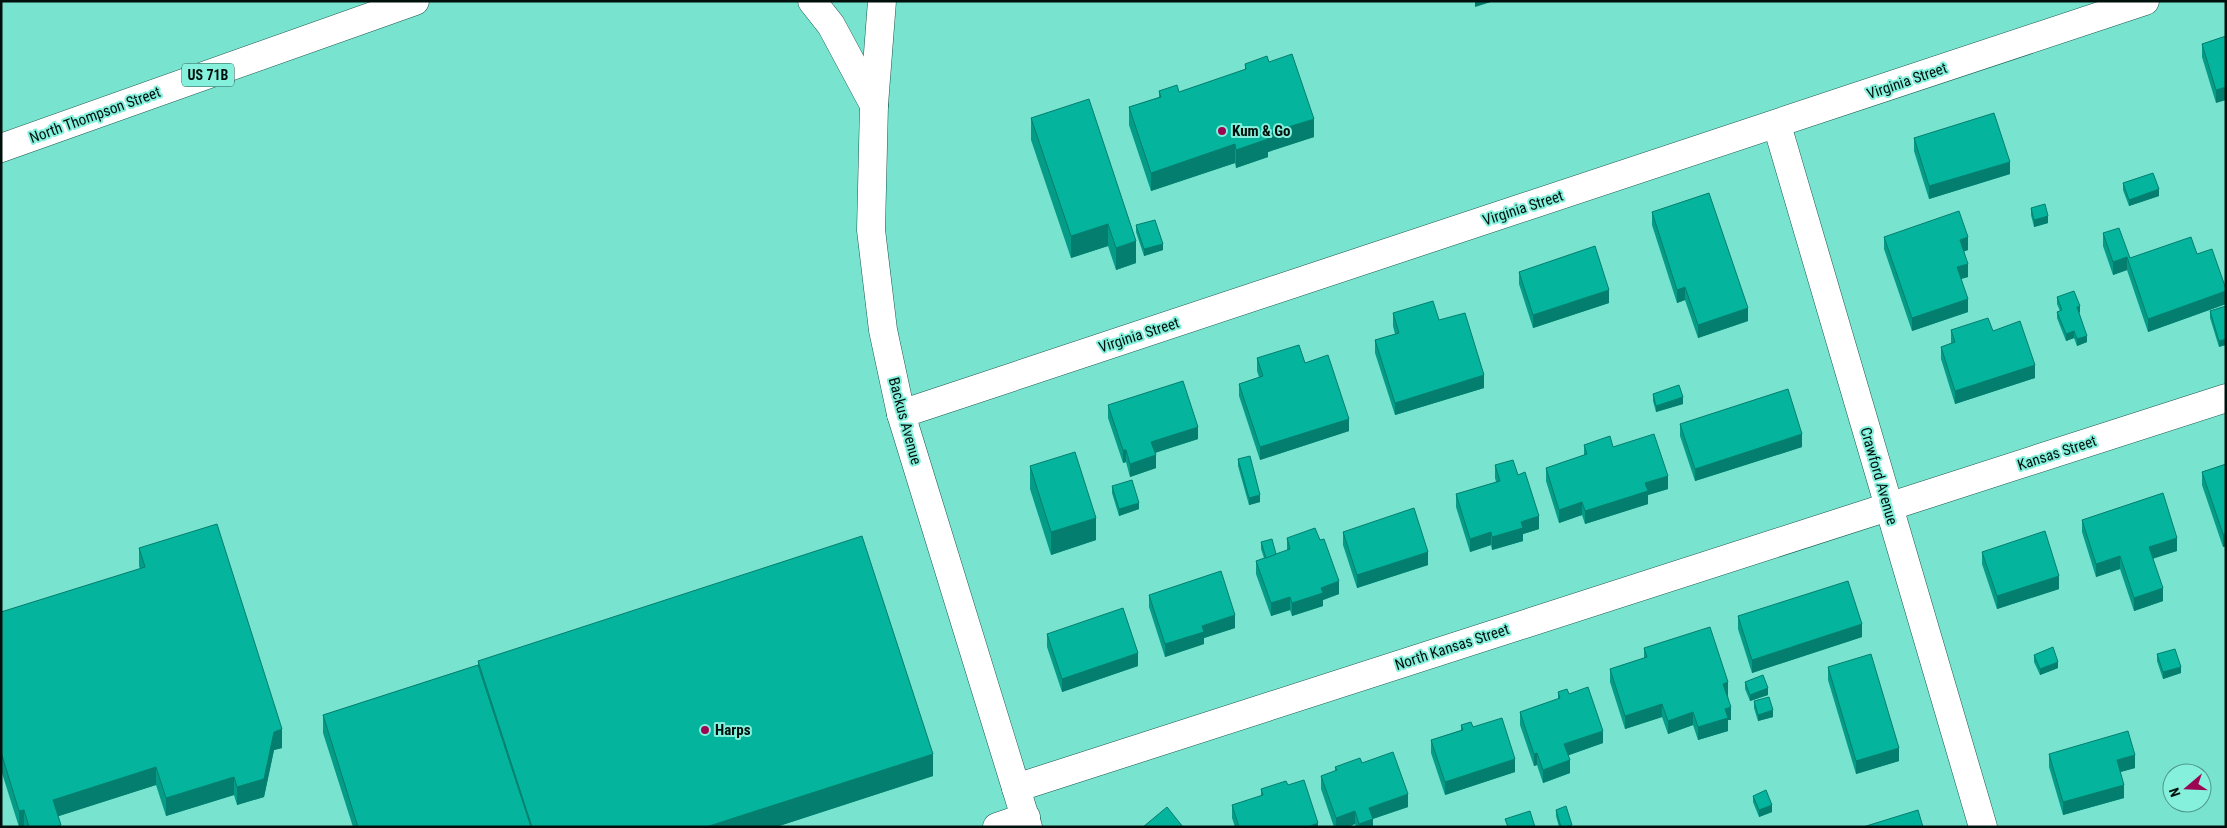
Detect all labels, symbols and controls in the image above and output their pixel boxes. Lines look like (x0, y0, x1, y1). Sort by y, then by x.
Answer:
street label: Virginia Street (1865, 59, 1949, 103)
road number: US 71B (182, 64, 234, 86)
street label: North Thompson Street (27, 83, 163, 147)
place label: Kum & Go (1232, 122, 1290, 140)
marker: Kum & Go (1216, 125, 1228, 137)
street label: Virginia Street (1480, 187, 1566, 229)
street label: Virginia Street (1096, 314, 1182, 356)
street label: Backus Avenue (885, 375, 925, 467)
street label: Crawford Avenue (1856, 425, 1902, 527)
street label: Kansas Street (2015, 432, 2099, 474)
street label: North Kansas Street (1393, 620, 1511, 674)
place label: Harps (715, 721, 751, 739)
marker: Harps (699, 724, 711, 736)
north arrow (2162, 763, 2212, 813)
text: N (2166, 786, 2184, 799)

